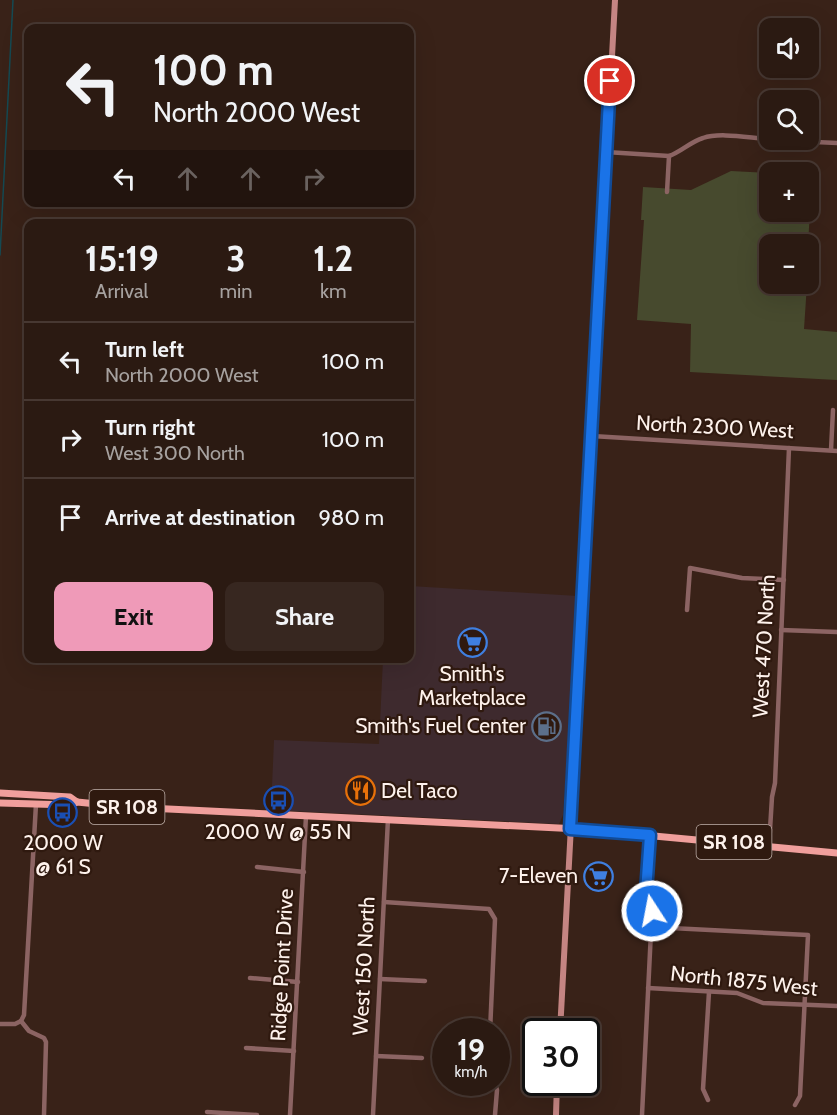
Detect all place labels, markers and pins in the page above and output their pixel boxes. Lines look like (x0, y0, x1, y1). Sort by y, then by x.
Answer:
pin (584, 55, 635, 106)
supermarket icon: Smith's Marketplace (456, 627, 488, 659)
place label: Smith's Marketplace (418, 661, 526, 710)
fuel station icon: Smith's Fuel Center (531, 710, 563, 742)
place label: Smith's Fuel Center (355, 713, 526, 738)
restaurant icon: Del Taco (344, 775, 376, 807)
place label: Del Taco (381, 778, 458, 803)
bus stop icon: 2000 W @ 55 N (262, 785, 294, 817)
bus stop icon: 2000 W @ 61 S (47, 796, 79, 828)
place label: 2000 W @ 55 N (205, 819, 351, 844)
place label: 2000 W @ 61 S (23, 830, 103, 879)
supermarket icon: 7-Eleven (583, 860, 615, 892)
place label: 7-Eleven (499, 863, 578, 888)

